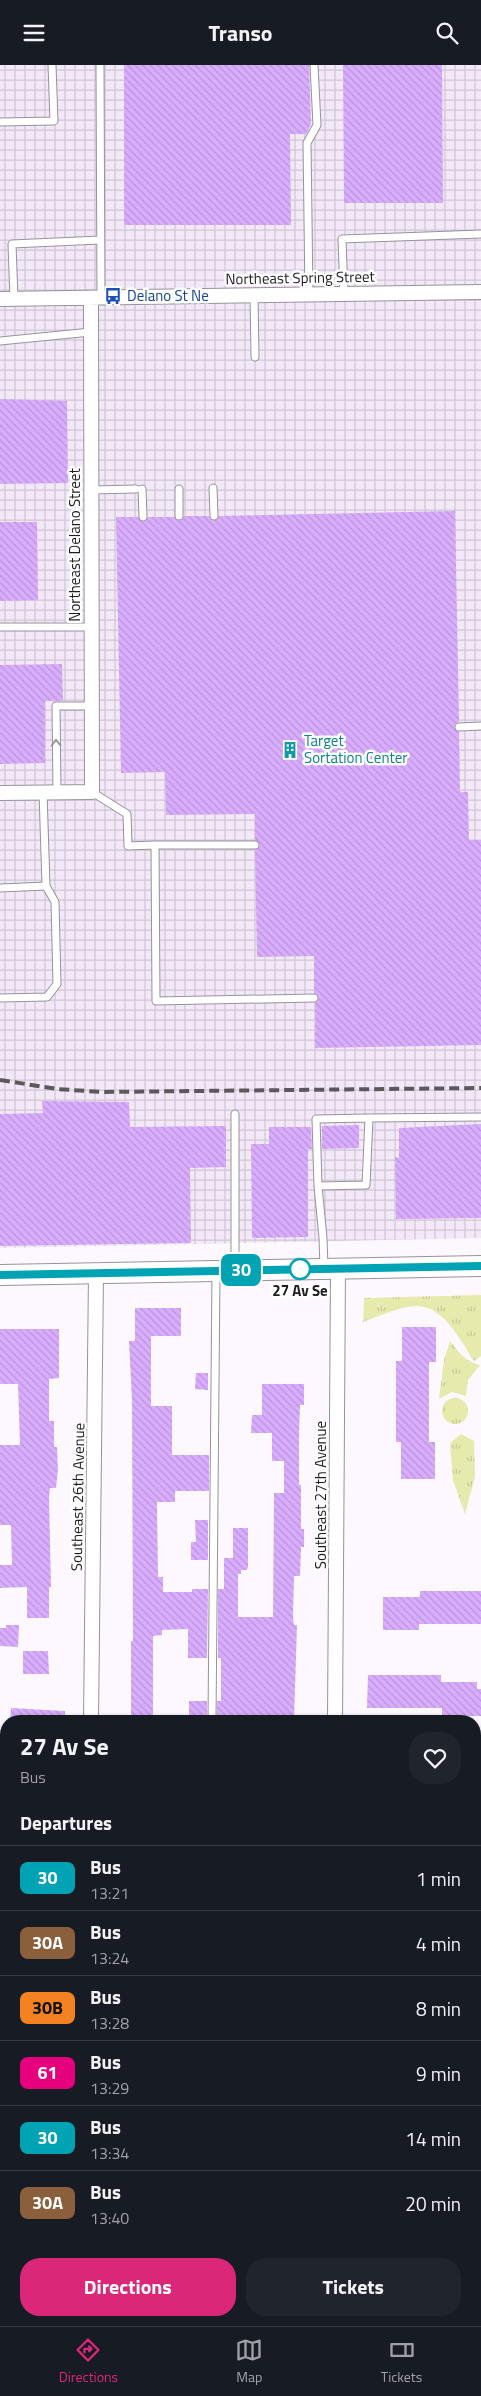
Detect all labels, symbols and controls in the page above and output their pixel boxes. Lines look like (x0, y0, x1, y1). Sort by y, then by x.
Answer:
text: Transo (208, 16, 273, 50)
icon: menu (20, 19, 48, 47)
icon: search (433, 19, 461, 47)
street label: Northeast Spring Street (225, 265, 376, 290)
place label: Delano St Ne (127, 284, 209, 307)
bus stop icon: Delano St Ne (103, 286, 123, 306)
street label: Northeast Delano Street (63, 468, 86, 622)
place label: Target Sortation Center (304, 729, 407, 769)
one-way arrow (51, 739, 61, 746)
building icon: Target Sortation Center (280, 740, 300, 760)
line badge: 30 (218, 1254, 264, 1286)
text: 30 (231, 1256, 251, 1283)
marker: 27 Av Se (289, 1258, 311, 1280)
place label: 27 Av Se (272, 1279, 328, 1302)
street label: Southeast 27th Avenue (309, 1421, 332, 1569)
street label: Southeast 26th Avenue (65, 1423, 90, 1571)
text: 27 Av Se (20, 1728, 109, 1764)
button: heart (409, 1732, 461, 1784)
text: Bus (20, 1765, 46, 1789)
text: Departures (20, 1808, 112, 1837)
text: Bus (90, 1852, 121, 1881)
text: 30 (37, 1864, 58, 1891)
text: 1 min (416, 1864, 461, 1893)
text: 13:21 (90, 1881, 129, 1905)
text: Bus (90, 1917, 121, 1946)
text: 30A (32, 1929, 63, 1956)
text: 4 min (416, 1929, 461, 1958)
text: 13:24 (90, 1946, 129, 1970)
text: Bus (90, 1982, 121, 2011)
text: 30B (32, 1994, 63, 2021)
text: 8 min (416, 1994, 461, 2023)
text: 13:28 (90, 2011, 129, 2035)
text: Bus (90, 2047, 121, 2076)
text: 61 (37, 2059, 58, 2086)
text: 9 min (416, 2059, 461, 2088)
text: 13:29 (90, 2076, 129, 2100)
text: Bus (90, 2112, 121, 2141)
text: 30 (37, 2124, 58, 2151)
text: 14 min (405, 2124, 461, 2153)
text: 13:34 (90, 2141, 129, 2165)
text: Bus (90, 2177, 121, 2206)
text: 30A (32, 2189, 63, 2216)
text: 20 min (405, 2189, 461, 2218)
text: 13:40 (90, 2206, 129, 2230)
button: Directions (20, 2258, 236, 2316)
button: Tickets (246, 2258, 461, 2316)
tab: Directions (59, 2336, 118, 2387)
tab: Map (235, 2336, 263, 2387)
tab: Tickets (381, 2336, 422, 2387)

